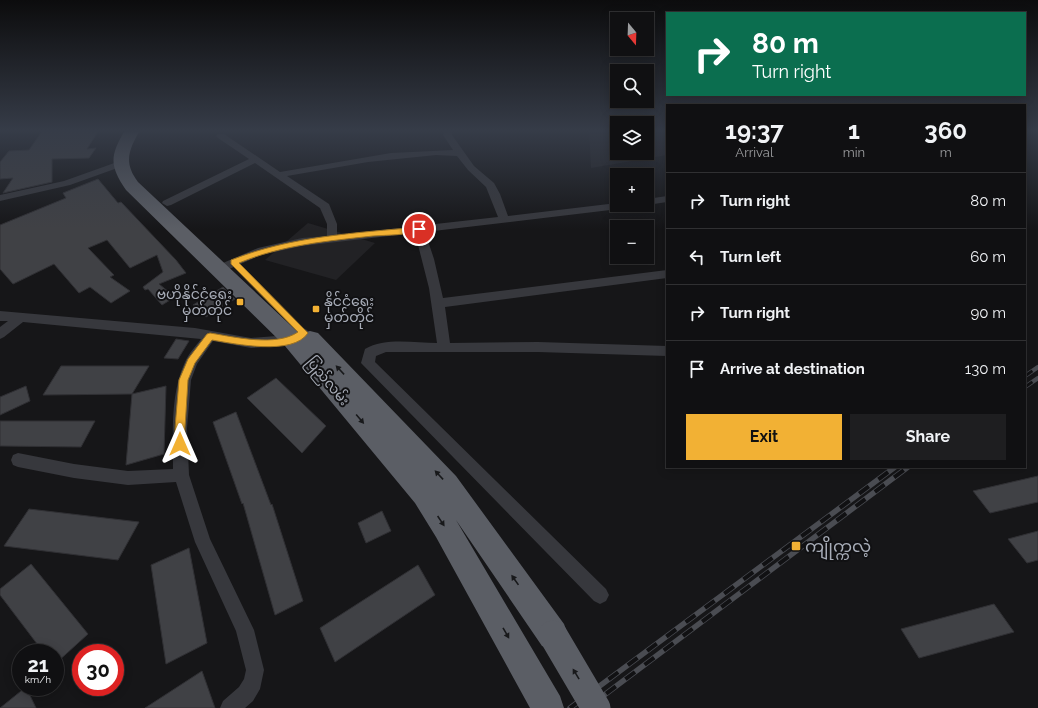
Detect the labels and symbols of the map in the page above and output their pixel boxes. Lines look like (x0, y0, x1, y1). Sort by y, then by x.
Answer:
north arrow (610, 12, 654, 56)
pin (402, 212, 436, 246)
place label: ဗဟိုနိုင်ငံရေး မှတ်တိုင် (157, 284, 232, 322)
place label: နိုင်ငံရေး မှတ်တိုင် (324, 291, 374, 329)
marker: ဗဟိုနိုင်ငံရေး မှတ်တိုင် (235, 297, 245, 307)
marker: နိုင်ငံရေး မှတ်တိုင် (311, 304, 321, 314)
street label: ပြည်လမ်း (300, 352, 354, 411)
one-way arrow (336, 366, 345, 375)
one-way arrow (356, 414, 365, 425)
position arrow (159, 423, 201, 465)
one-way arrow (434, 470, 444, 480)
one-way arrow (437, 515, 445, 526)
place label: ကျိုက္ကလဲ့ (805, 536, 871, 560)
marker: ကျိုက္ကလဲ့ (790, 540, 802, 552)
one-way arrow (511, 575, 519, 585)
one-way arrow (502, 628, 509, 639)
speed limit sign: 30 (72, 644, 124, 696)
one-way arrow (573, 669, 580, 680)

